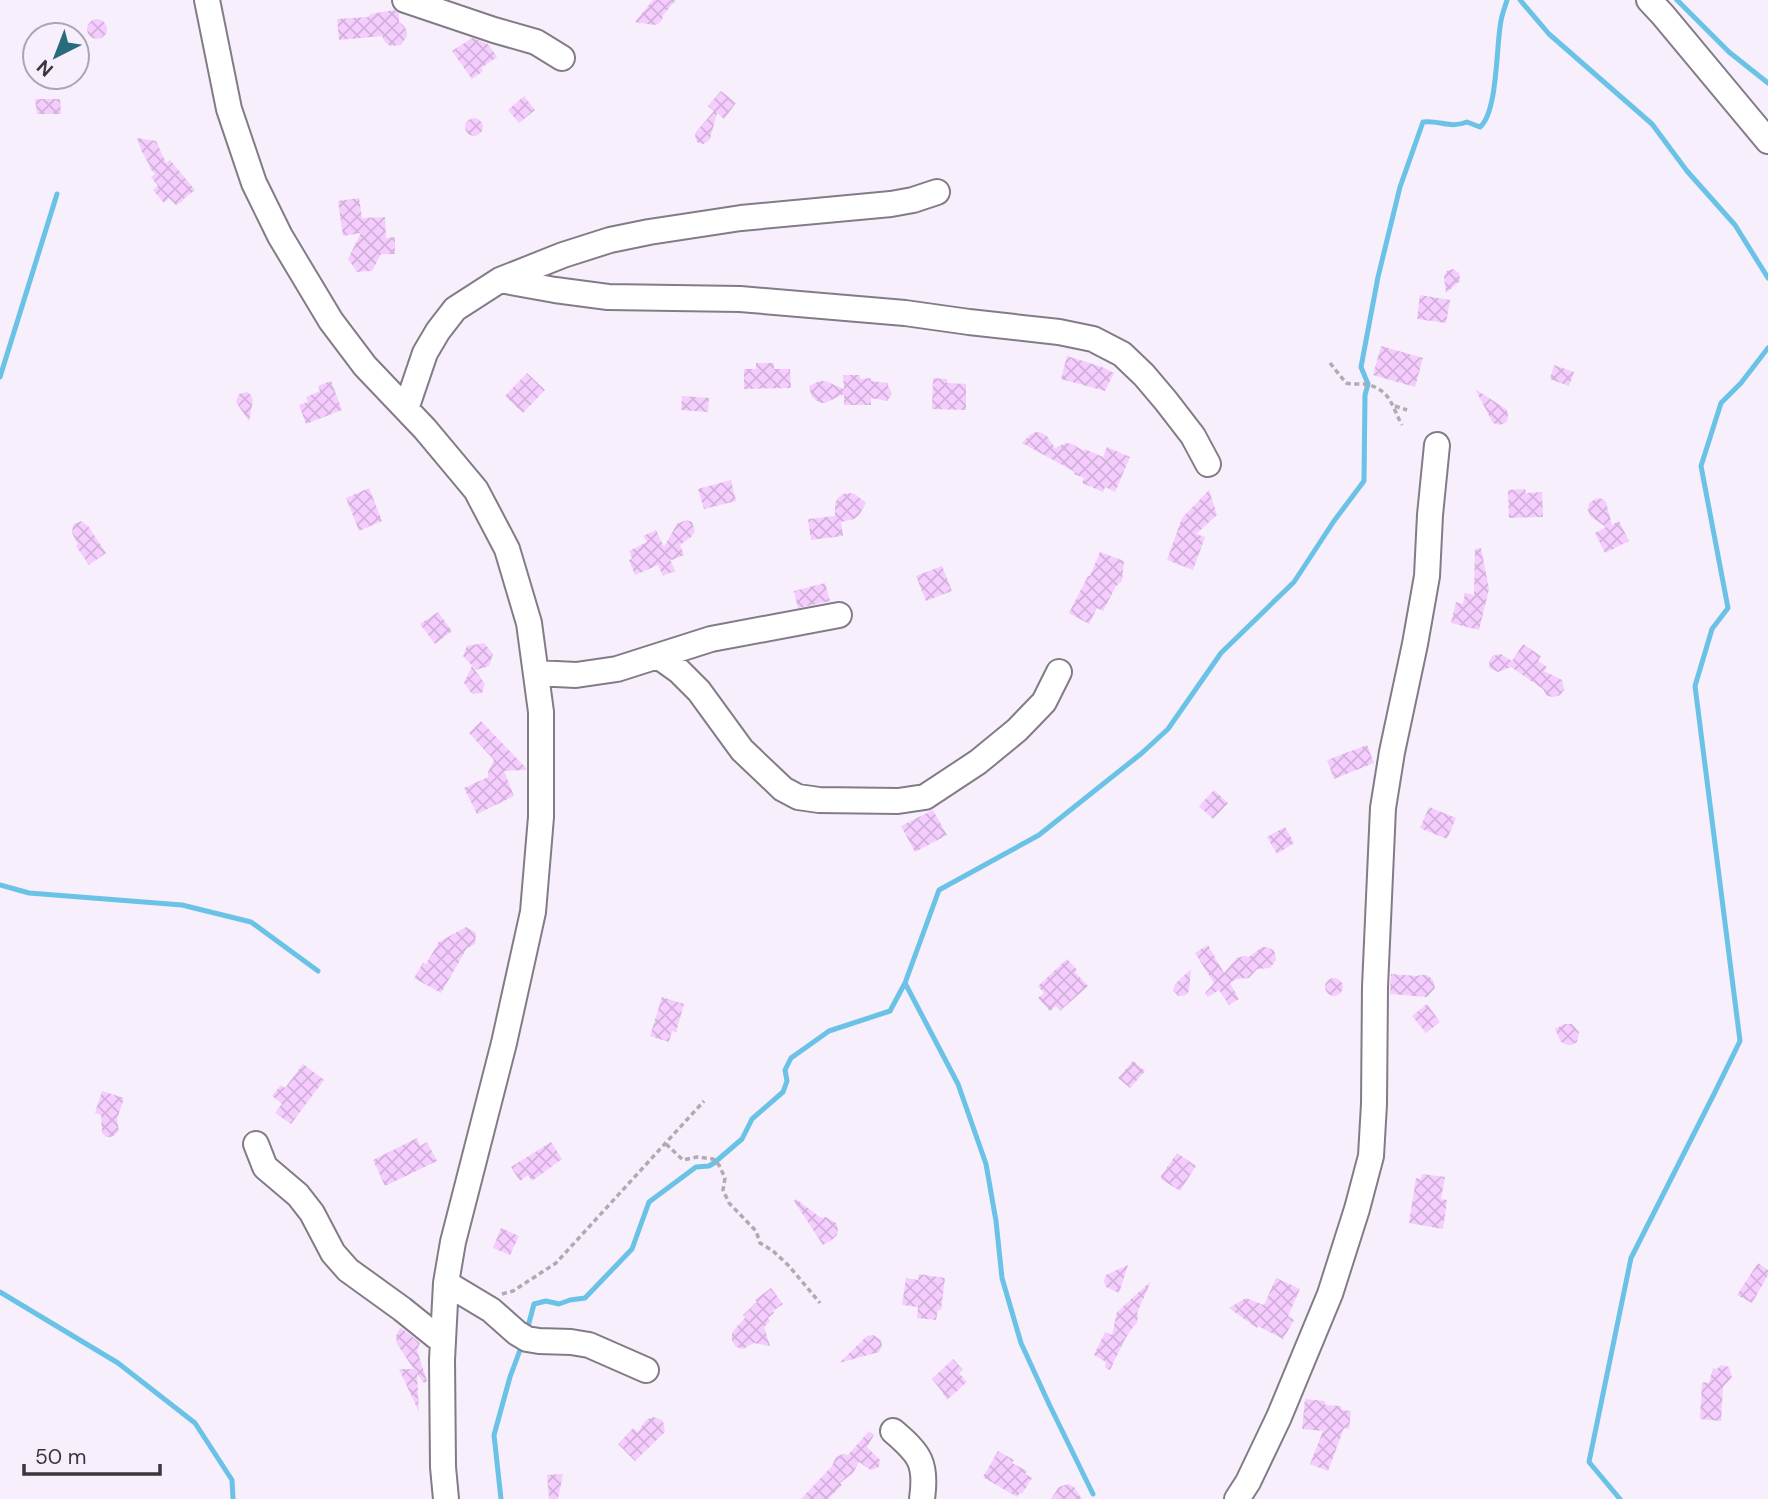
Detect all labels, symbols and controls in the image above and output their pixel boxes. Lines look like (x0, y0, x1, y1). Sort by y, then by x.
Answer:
north arrow (21, 21, 91, 91)
text: N (31, 54, 58, 82)
scale bar (24, 1432, 161, 1476)
text: 50 m (35, 1443, 86, 1471)

